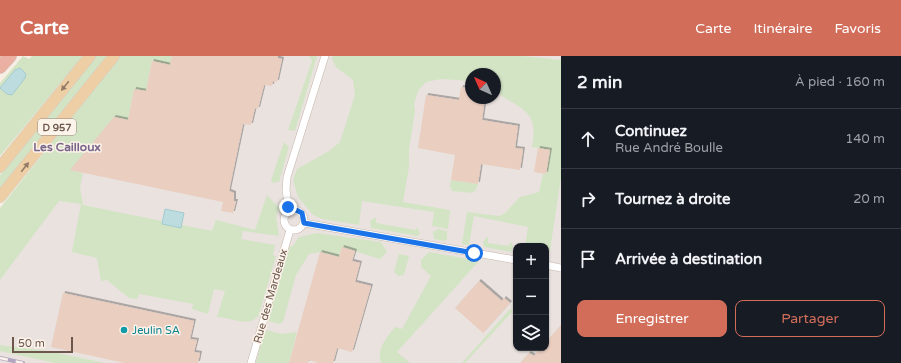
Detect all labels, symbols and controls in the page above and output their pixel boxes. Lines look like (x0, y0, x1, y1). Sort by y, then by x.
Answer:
text: Carte (20, 17, 69, 39)
text: Carte (695, 20, 731, 37)
text: Itinéraire (753, 20, 812, 37)
text: Favoris (834, 20, 881, 37)
north arrow (465, 68, 501, 104)
text: 2 min (577, 72, 622, 93)
text: À pied · 160 m (795, 74, 885, 90)
one-way arrow (61, 81, 70, 92)
road number: D 957 (38, 119, 76, 135)
text: Continuez (615, 122, 687, 140)
icon: ahead (577, 128, 599, 150)
text: 140 m (845, 131, 885, 147)
district label: Les Cailloux (33, 140, 101, 154)
text: Rue André Boulle (615, 140, 723, 156)
one-way arrow (20, 161, 29, 172)
icon: right (577, 188, 599, 210)
text: Tournez à droite (615, 190, 730, 208)
text: 20 m (853, 191, 885, 207)
route end (279, 198, 297, 216)
map controls (513, 243, 549, 351)
button: + (513, 243, 549, 279)
route start (465, 244, 483, 262)
street label: Rue des Mardeaux (251, 247, 290, 345)
icon: arrive (577, 248, 599, 270)
text: Arrivée à destination (615, 250, 762, 268)
button: − (513, 279, 549, 315)
button: Enregistrer (577, 300, 727, 337)
button: Partager (735, 300, 885, 337)
button: layers (513, 315, 549, 351)
place label: Jeulin SA (132, 324, 180, 337)
marker: Jeulin SA (119, 325, 129, 335)
scale bar (12, 335, 73, 354)
text: 50 m (18, 337, 45, 350)

